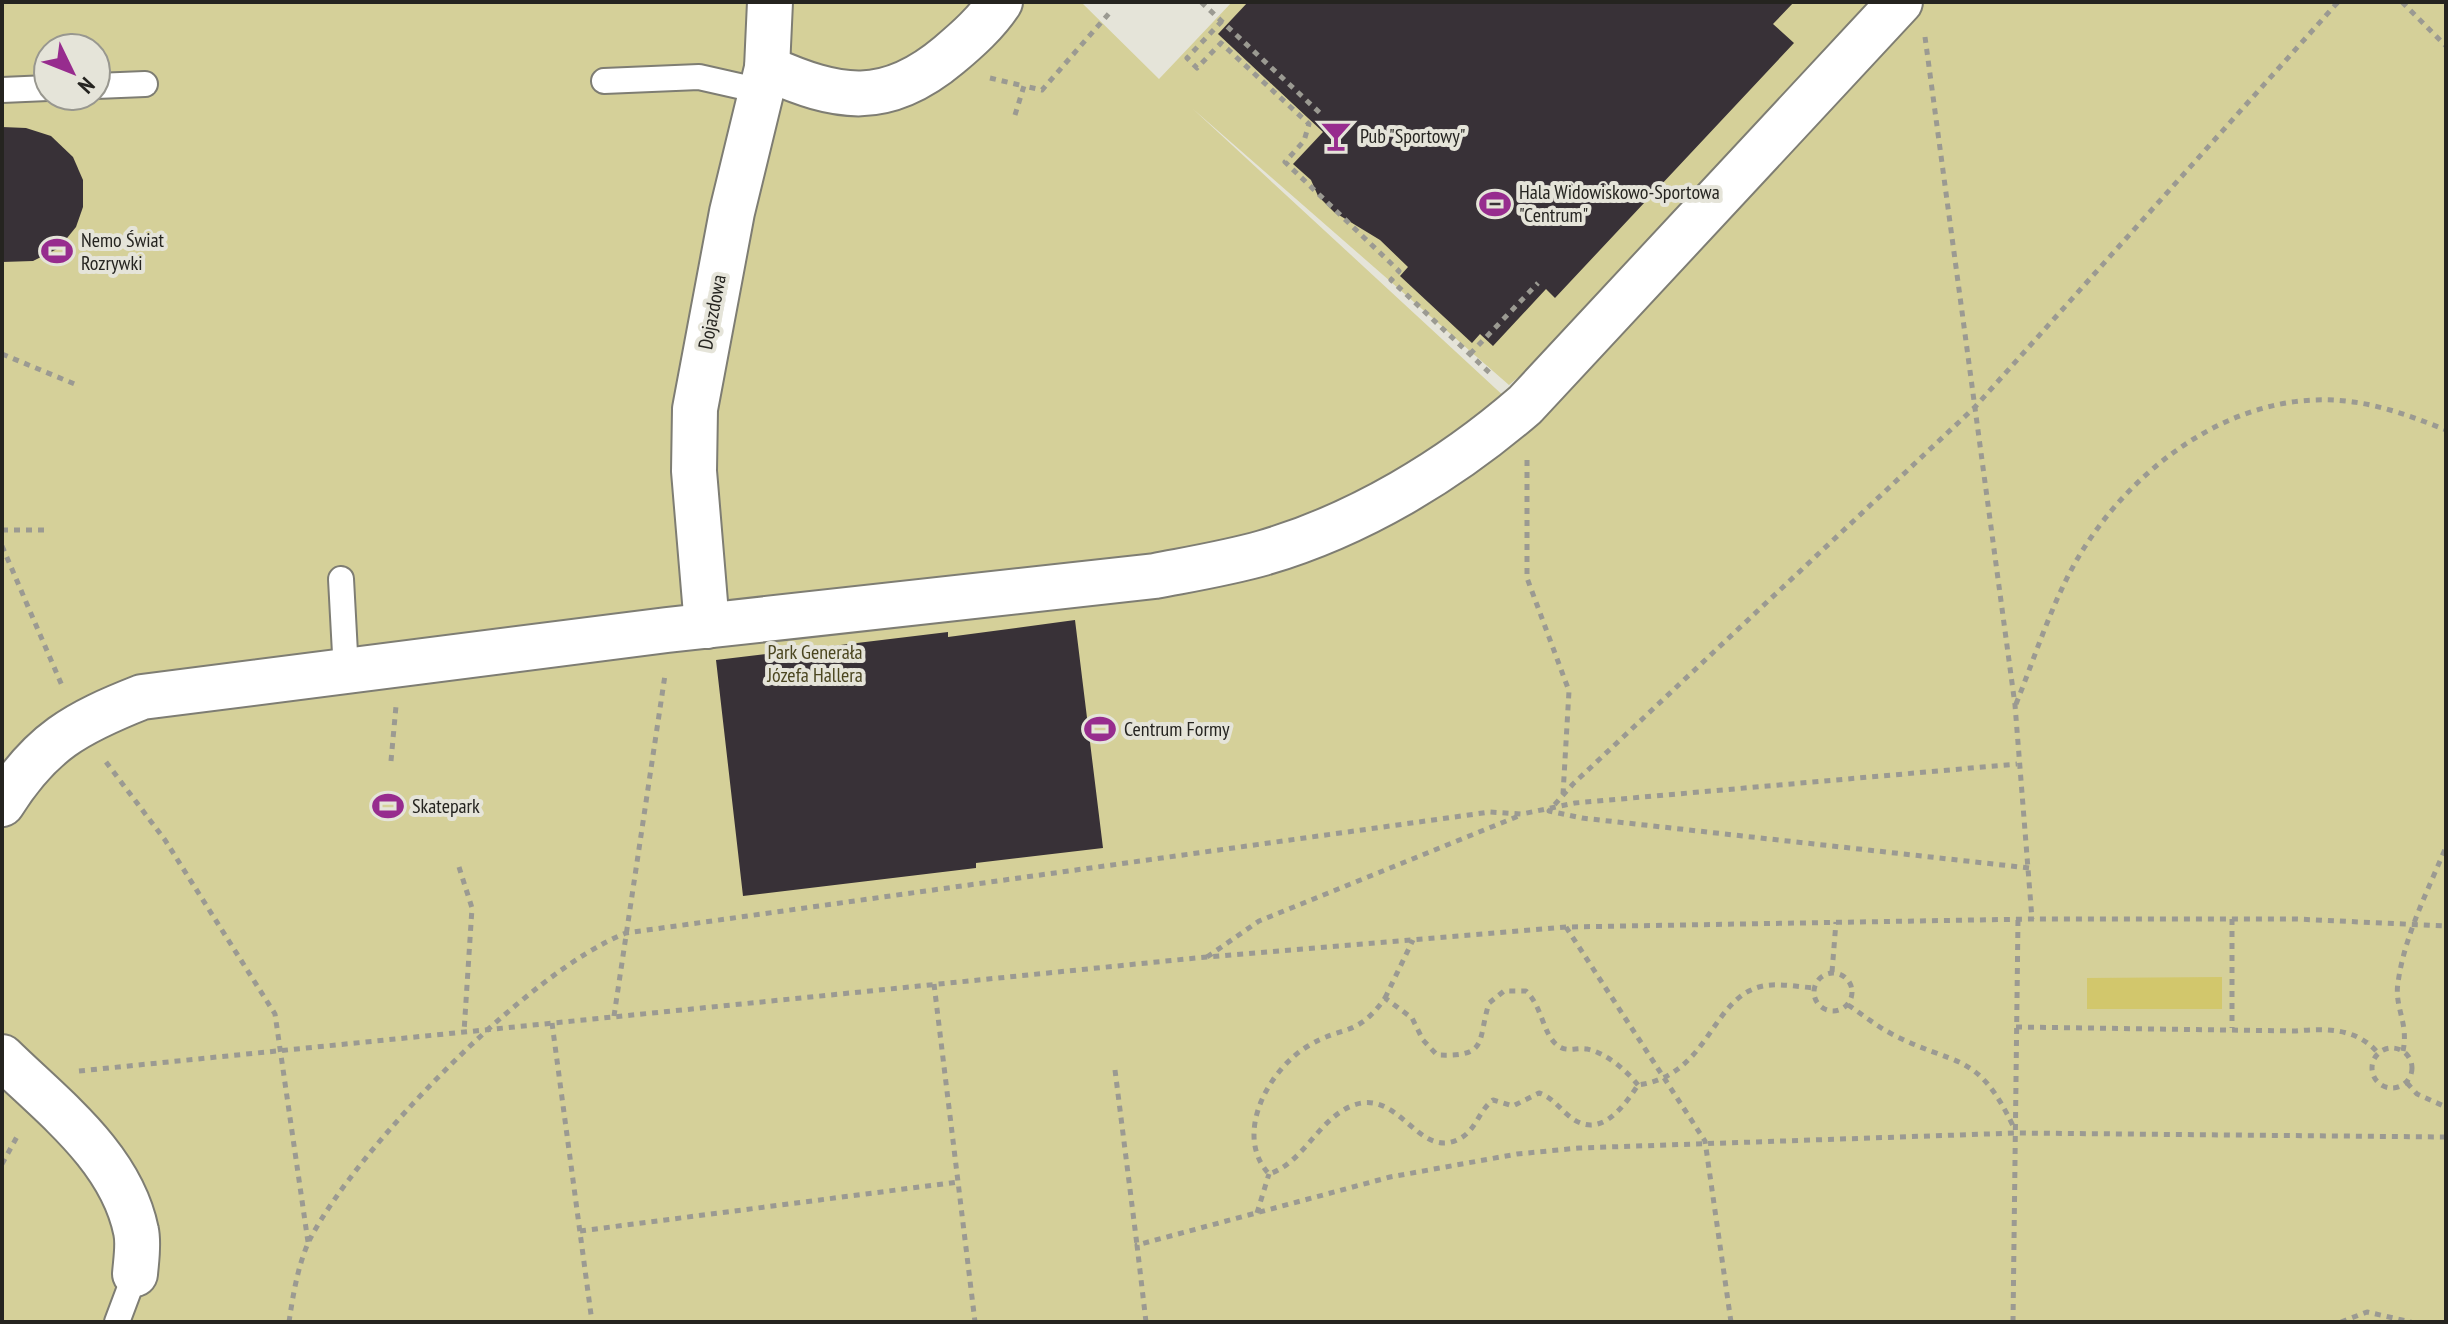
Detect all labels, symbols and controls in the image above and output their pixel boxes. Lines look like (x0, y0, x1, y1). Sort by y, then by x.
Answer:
north arrow (32, 32, 112, 112)
text: N (72, 72, 101, 100)
bar icon: Pub "Sportowy" (1319, 119, 1353, 153)
place label: Pub "Sportowy" (1360, 123, 1466, 149)
place label: Hala Widowiskowo-Sportowa "Centrum" (1519, 179, 1720, 228)
sports icon: Hala Widowiskowo-Sportowa "Centrum" (1478, 187, 1512, 221)
place label: Nemo Świat Rozrywki (81, 227, 165, 276)
sports icon: Nemo Świat Rozrywki (40, 234, 74, 268)
street label: Dojazdowa (692, 272, 732, 352)
park label: Park Generała Józefa Hallera (766, 639, 863, 688)
sports icon: Centrum Formy (1083, 712, 1117, 746)
place label: Centrum Formy (1124, 716, 1230, 742)
sports icon: Skatepark (371, 789, 405, 823)
place label: Skatepark (412, 793, 480, 819)

